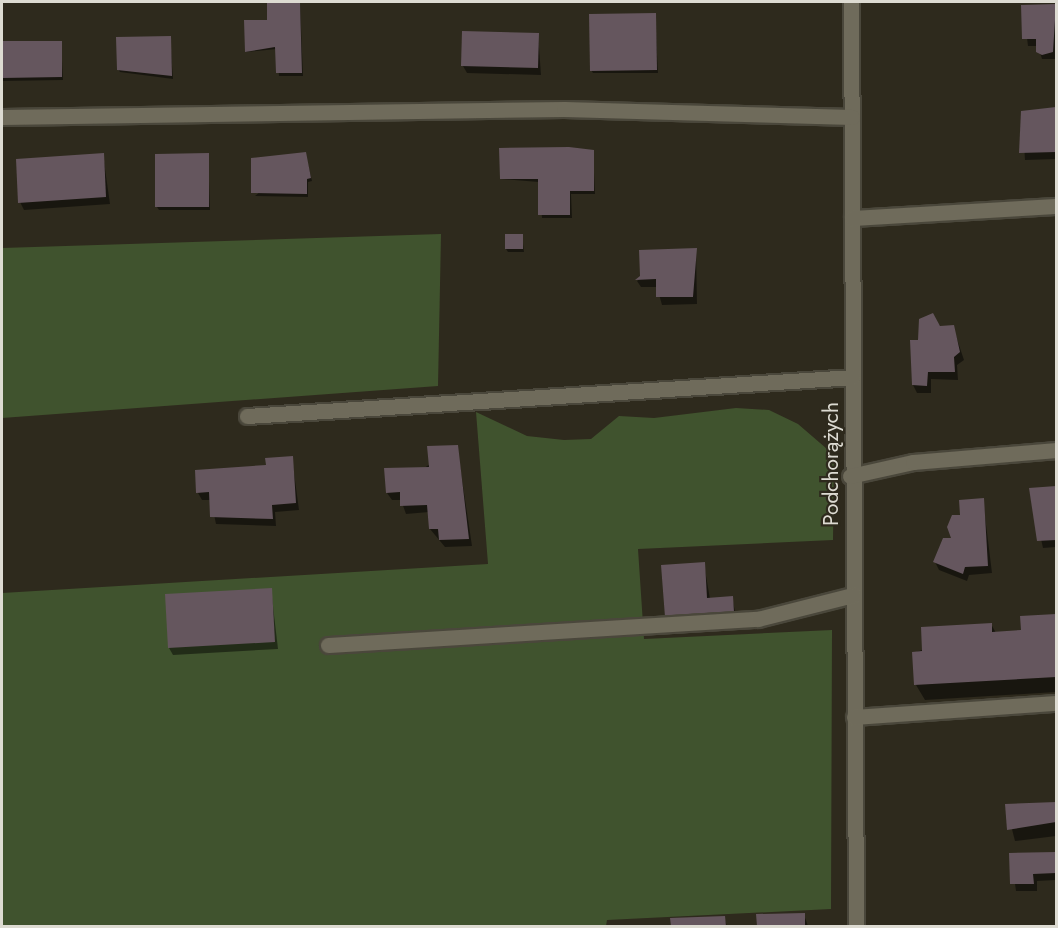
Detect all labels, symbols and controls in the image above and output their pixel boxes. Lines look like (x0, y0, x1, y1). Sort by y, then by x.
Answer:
street label: Podchorążych (818, 402, 844, 526)

